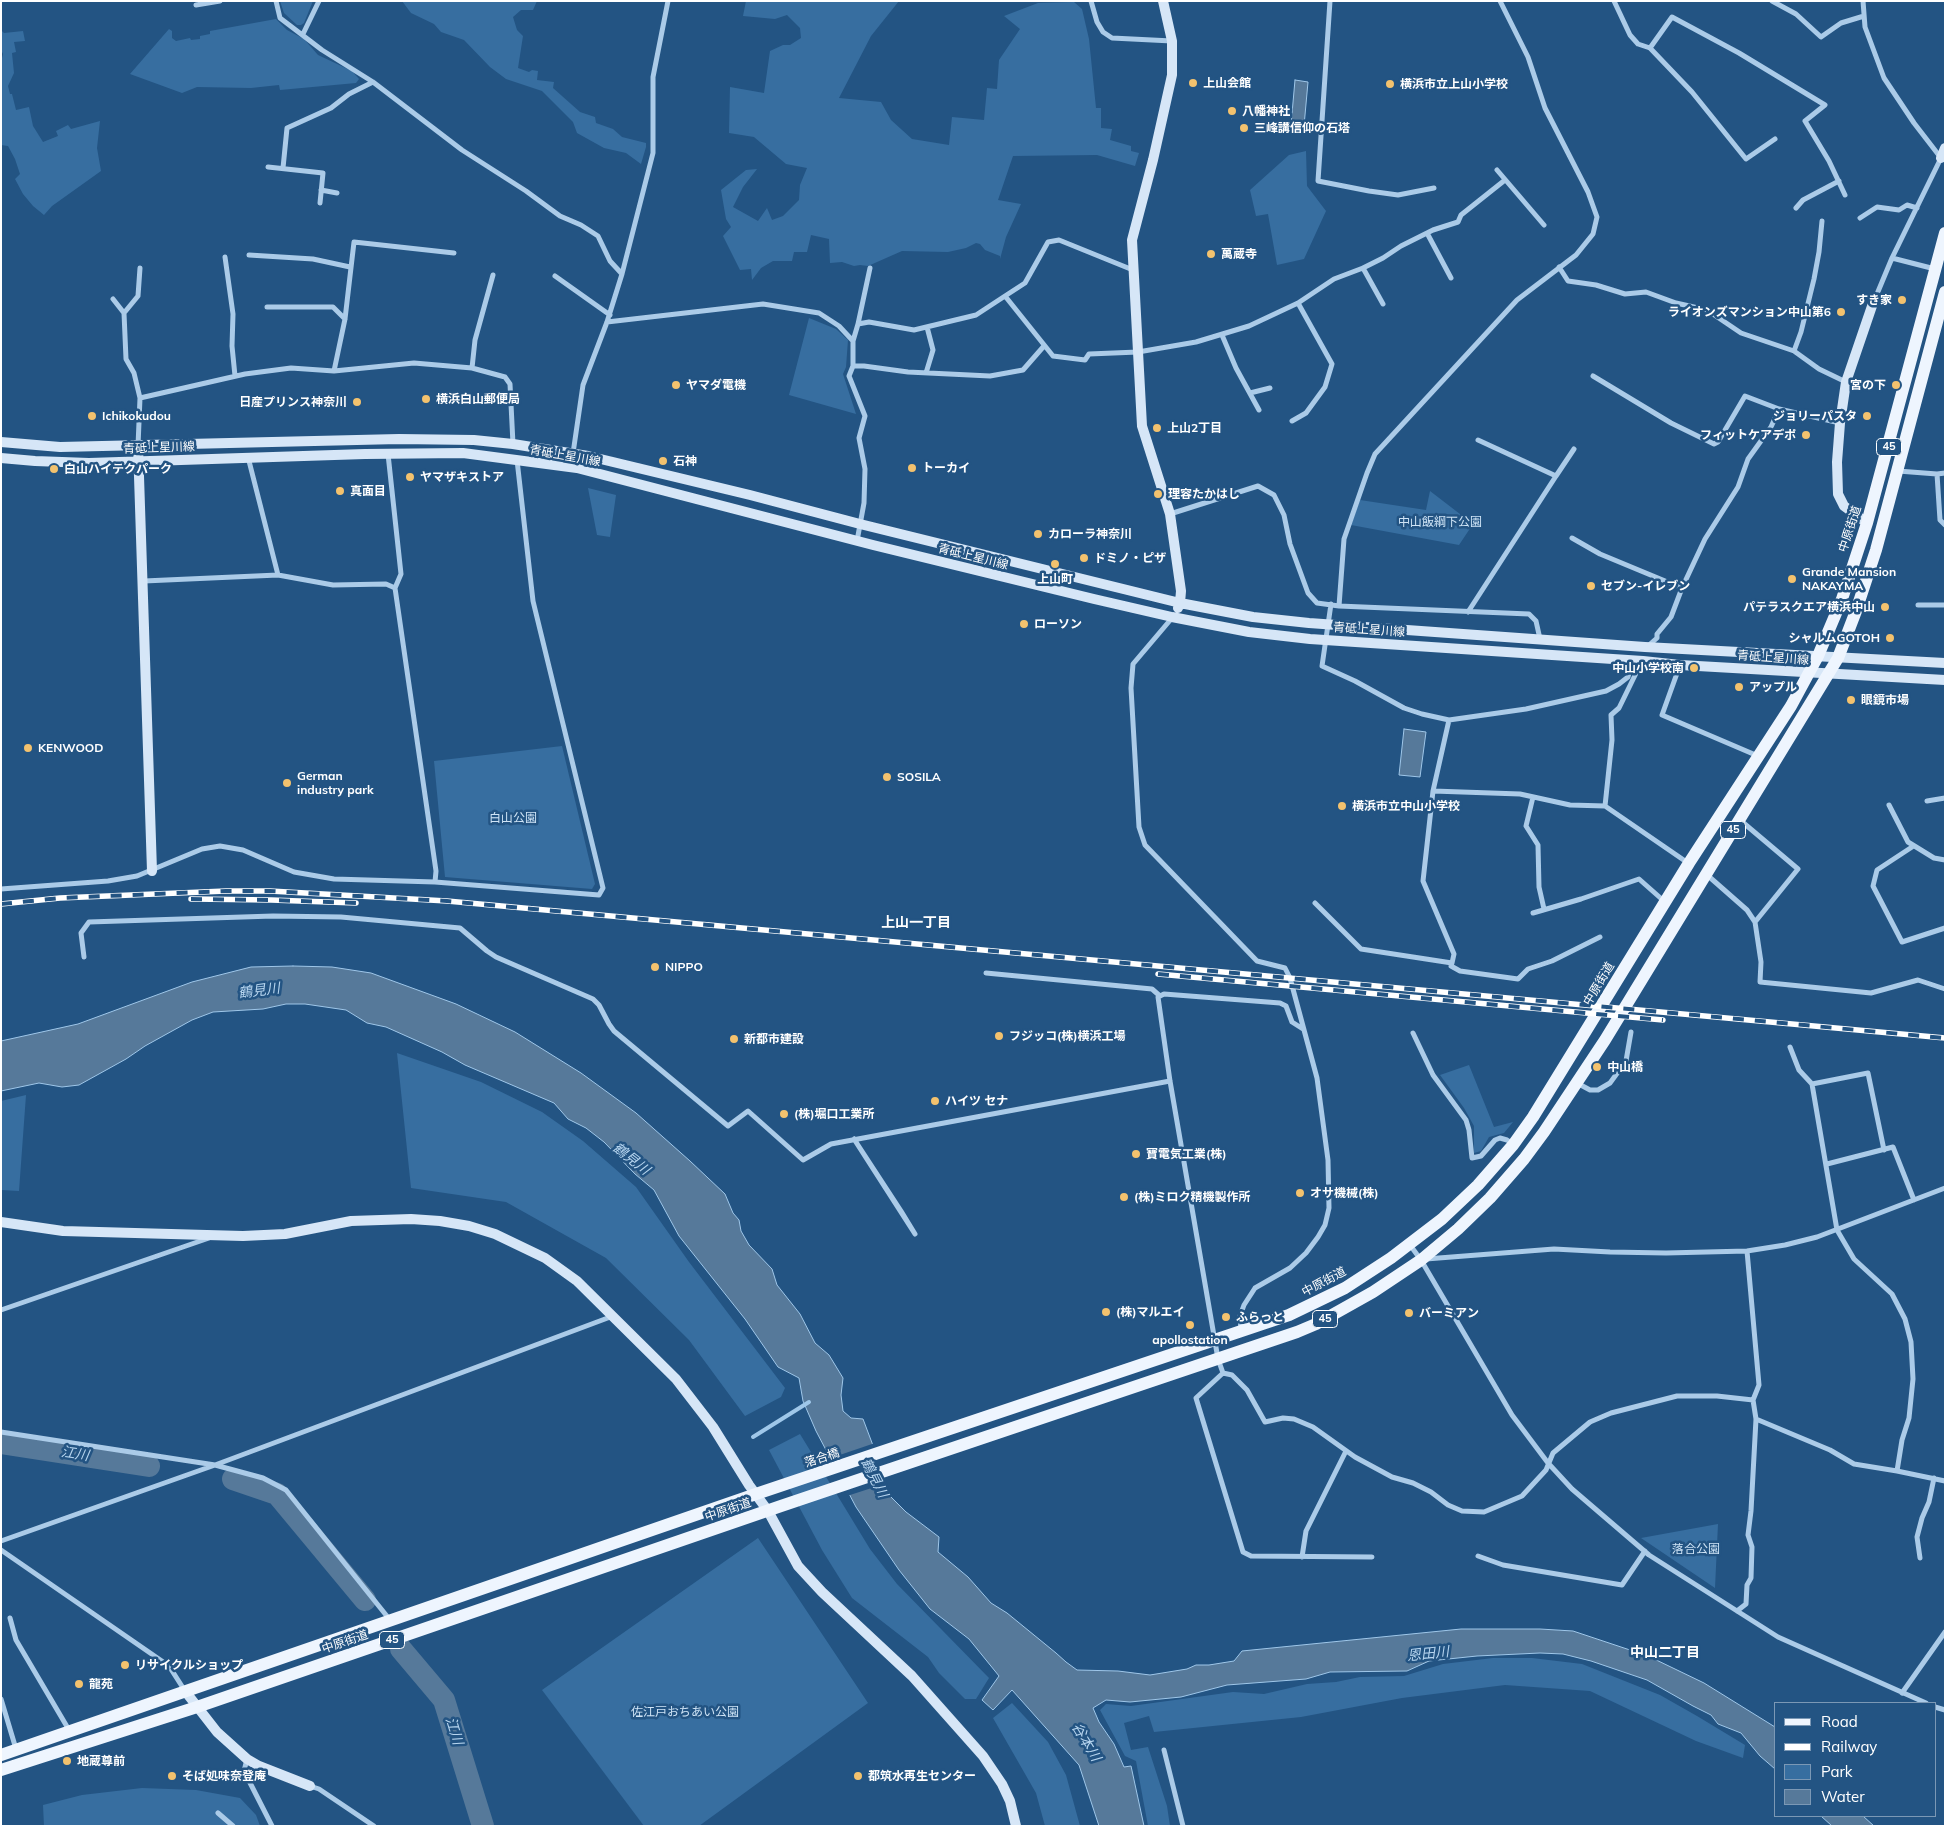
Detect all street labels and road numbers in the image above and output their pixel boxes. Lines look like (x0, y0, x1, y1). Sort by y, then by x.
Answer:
road number: 45 (1876, 438, 1902, 456)
street label: 青砥上星川線 (123, 440, 195, 456)
street label: 青砥上星川線 (528, 443, 602, 469)
street label: 中原街道 (1836, 504, 1864, 554)
street label: 青砥上星川線 (936, 541, 1010, 573)
street label: 青砥上星川線 (1333, 620, 1405, 640)
street label: 青砥上星川線 (1737, 648, 1809, 668)
road number: 45 (1720, 822, 1746, 838)
street label: 中原街道 (1580, 960, 1618, 1008)
street label: 中原街道 (1299, 1264, 1349, 1300)
road number: 45 (1312, 1310, 1338, 1328)
street label: 落合橋 (803, 1446, 841, 1470)
street label: 中原街道 (703, 1495, 753, 1525)
street label: 中原街道 (320, 1627, 370, 1657)
road number: 45 (380, 1632, 404, 1648)

